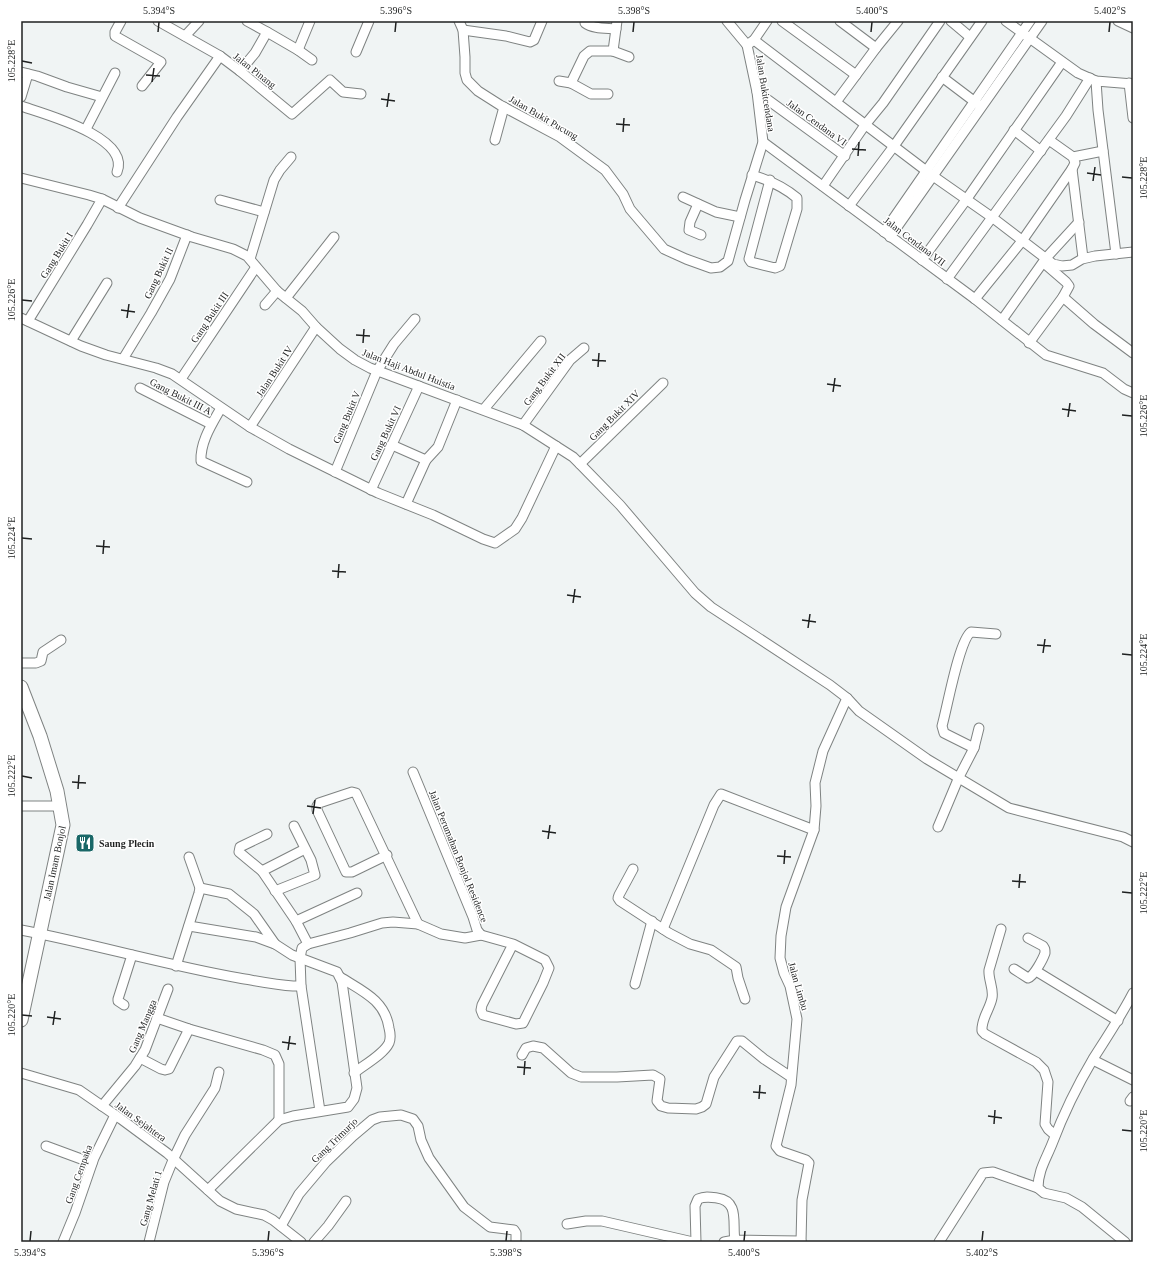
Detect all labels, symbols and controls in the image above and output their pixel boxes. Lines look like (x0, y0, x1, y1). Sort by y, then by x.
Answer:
text: 5.394°S (143, 5, 175, 16)
text: 5.396°S (380, 5, 412, 16)
text: 5.398°S (618, 5, 650, 16)
text: 5.400°S (856, 5, 888, 16)
text: 5.402°S (1094, 5, 1126, 16)
text: 105.228°E (6, 40, 17, 82)
street label: Jalan Pinang (231, 50, 278, 90)
street label: Jalan Bukitcendana (754, 54, 777, 133)
street label: Jalan Bukit Pucung (507, 93, 580, 142)
street label: Jalan Cendana VI (785, 97, 849, 148)
text: 105.228°E (1138, 157, 1149, 199)
street label: Jalan Cendana VII (882, 215, 948, 268)
street label: Gang Bukit I (38, 230, 75, 280)
street label: Gang Bukit II (142, 246, 175, 301)
text: 105.226°E (6, 279, 17, 321)
street label: Gang Bukit III (188, 290, 230, 345)
street label: Jalan Bukit IV (254, 343, 295, 399)
street label: Jalan Haji Abdul Huistia (361, 347, 457, 392)
street label: Gang Bukit XII (521, 351, 568, 408)
street label: Gang Bukit III A (148, 376, 214, 417)
street label: Gang Bukit XIV (587, 387, 642, 443)
street label: Gang Bukit V (330, 389, 363, 445)
text: 105.226°E (1138, 395, 1149, 437)
street label: Gang Bukit VI (368, 404, 403, 462)
text: 105.224°E (6, 517, 17, 559)
text: 105.224°E (1138, 634, 1149, 676)
text: 105.222°E (6, 755, 17, 797)
street label: Jalan Perumahan Bonjol Residence (427, 789, 490, 924)
street label: Jalan Imam Bonjol (41, 825, 68, 901)
restaurant icon: Saung Plecin (74, 832, 96, 854)
place label: Saung Plecin (99, 838, 155, 849)
text: 105.222°E (1138, 872, 1149, 914)
street label: Jalan Limbu (786, 961, 811, 1012)
text: 105.220°E (6, 994, 17, 1036)
street label: Gang Mangga (126, 997, 159, 1055)
street label: Jalan Sejahtera (113, 1099, 169, 1144)
text: 105.220°E (1138, 1110, 1149, 1152)
street label: Gang Trimurjo (309, 1116, 360, 1165)
street label: Gang Cempaka (63, 1143, 94, 1205)
street label: Gang Melati 1 (137, 1169, 164, 1227)
text: 5.394°S (14, 1247, 46, 1258)
text: 5.396°S (252, 1247, 284, 1258)
text: 5.398°S (490, 1247, 522, 1258)
text: 5.400°S (728, 1247, 760, 1258)
text: 5.402°S (966, 1247, 998, 1258)

